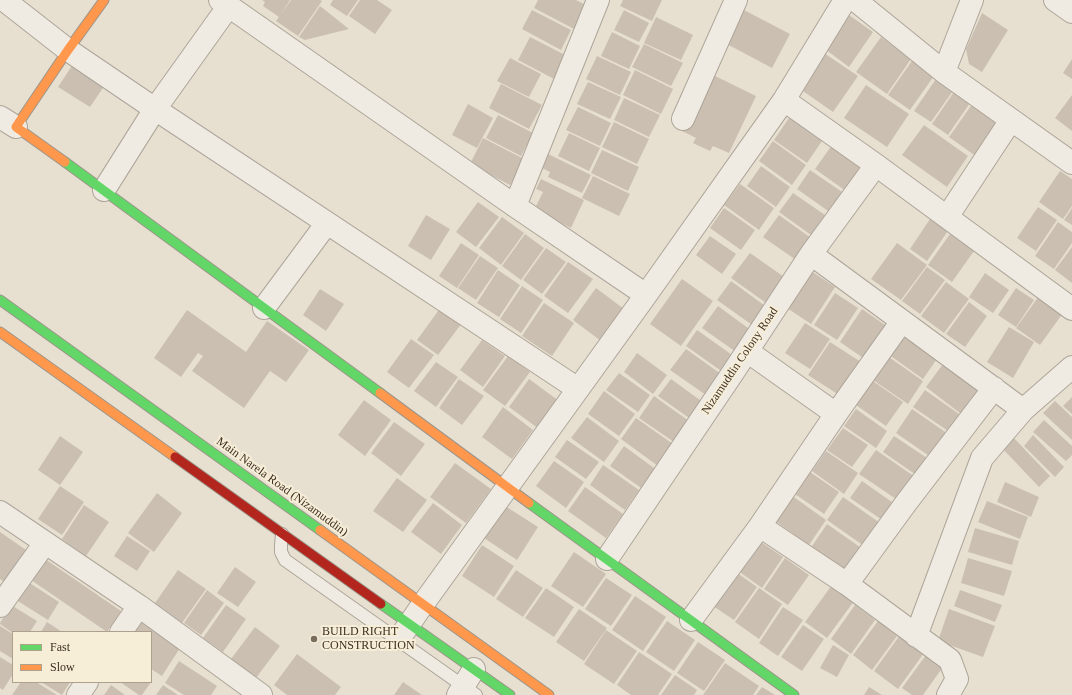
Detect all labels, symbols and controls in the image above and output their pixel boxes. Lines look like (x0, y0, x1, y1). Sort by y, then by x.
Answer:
street label: Nizamuddin Colony Road (699, 305, 781, 417)
street label: Main Narela Road (Nizamuddin) (213, 434, 351, 540)
place label: BUILD RIGHT CONSTRUCTION (322, 625, 415, 653)
legend (12, 631, 152, 683)
marker: BUILD RIGHT CONSTRUCTION (309, 634, 319, 644)
text: Fast (50, 640, 70, 654)
text: Slow (50, 660, 75, 674)

